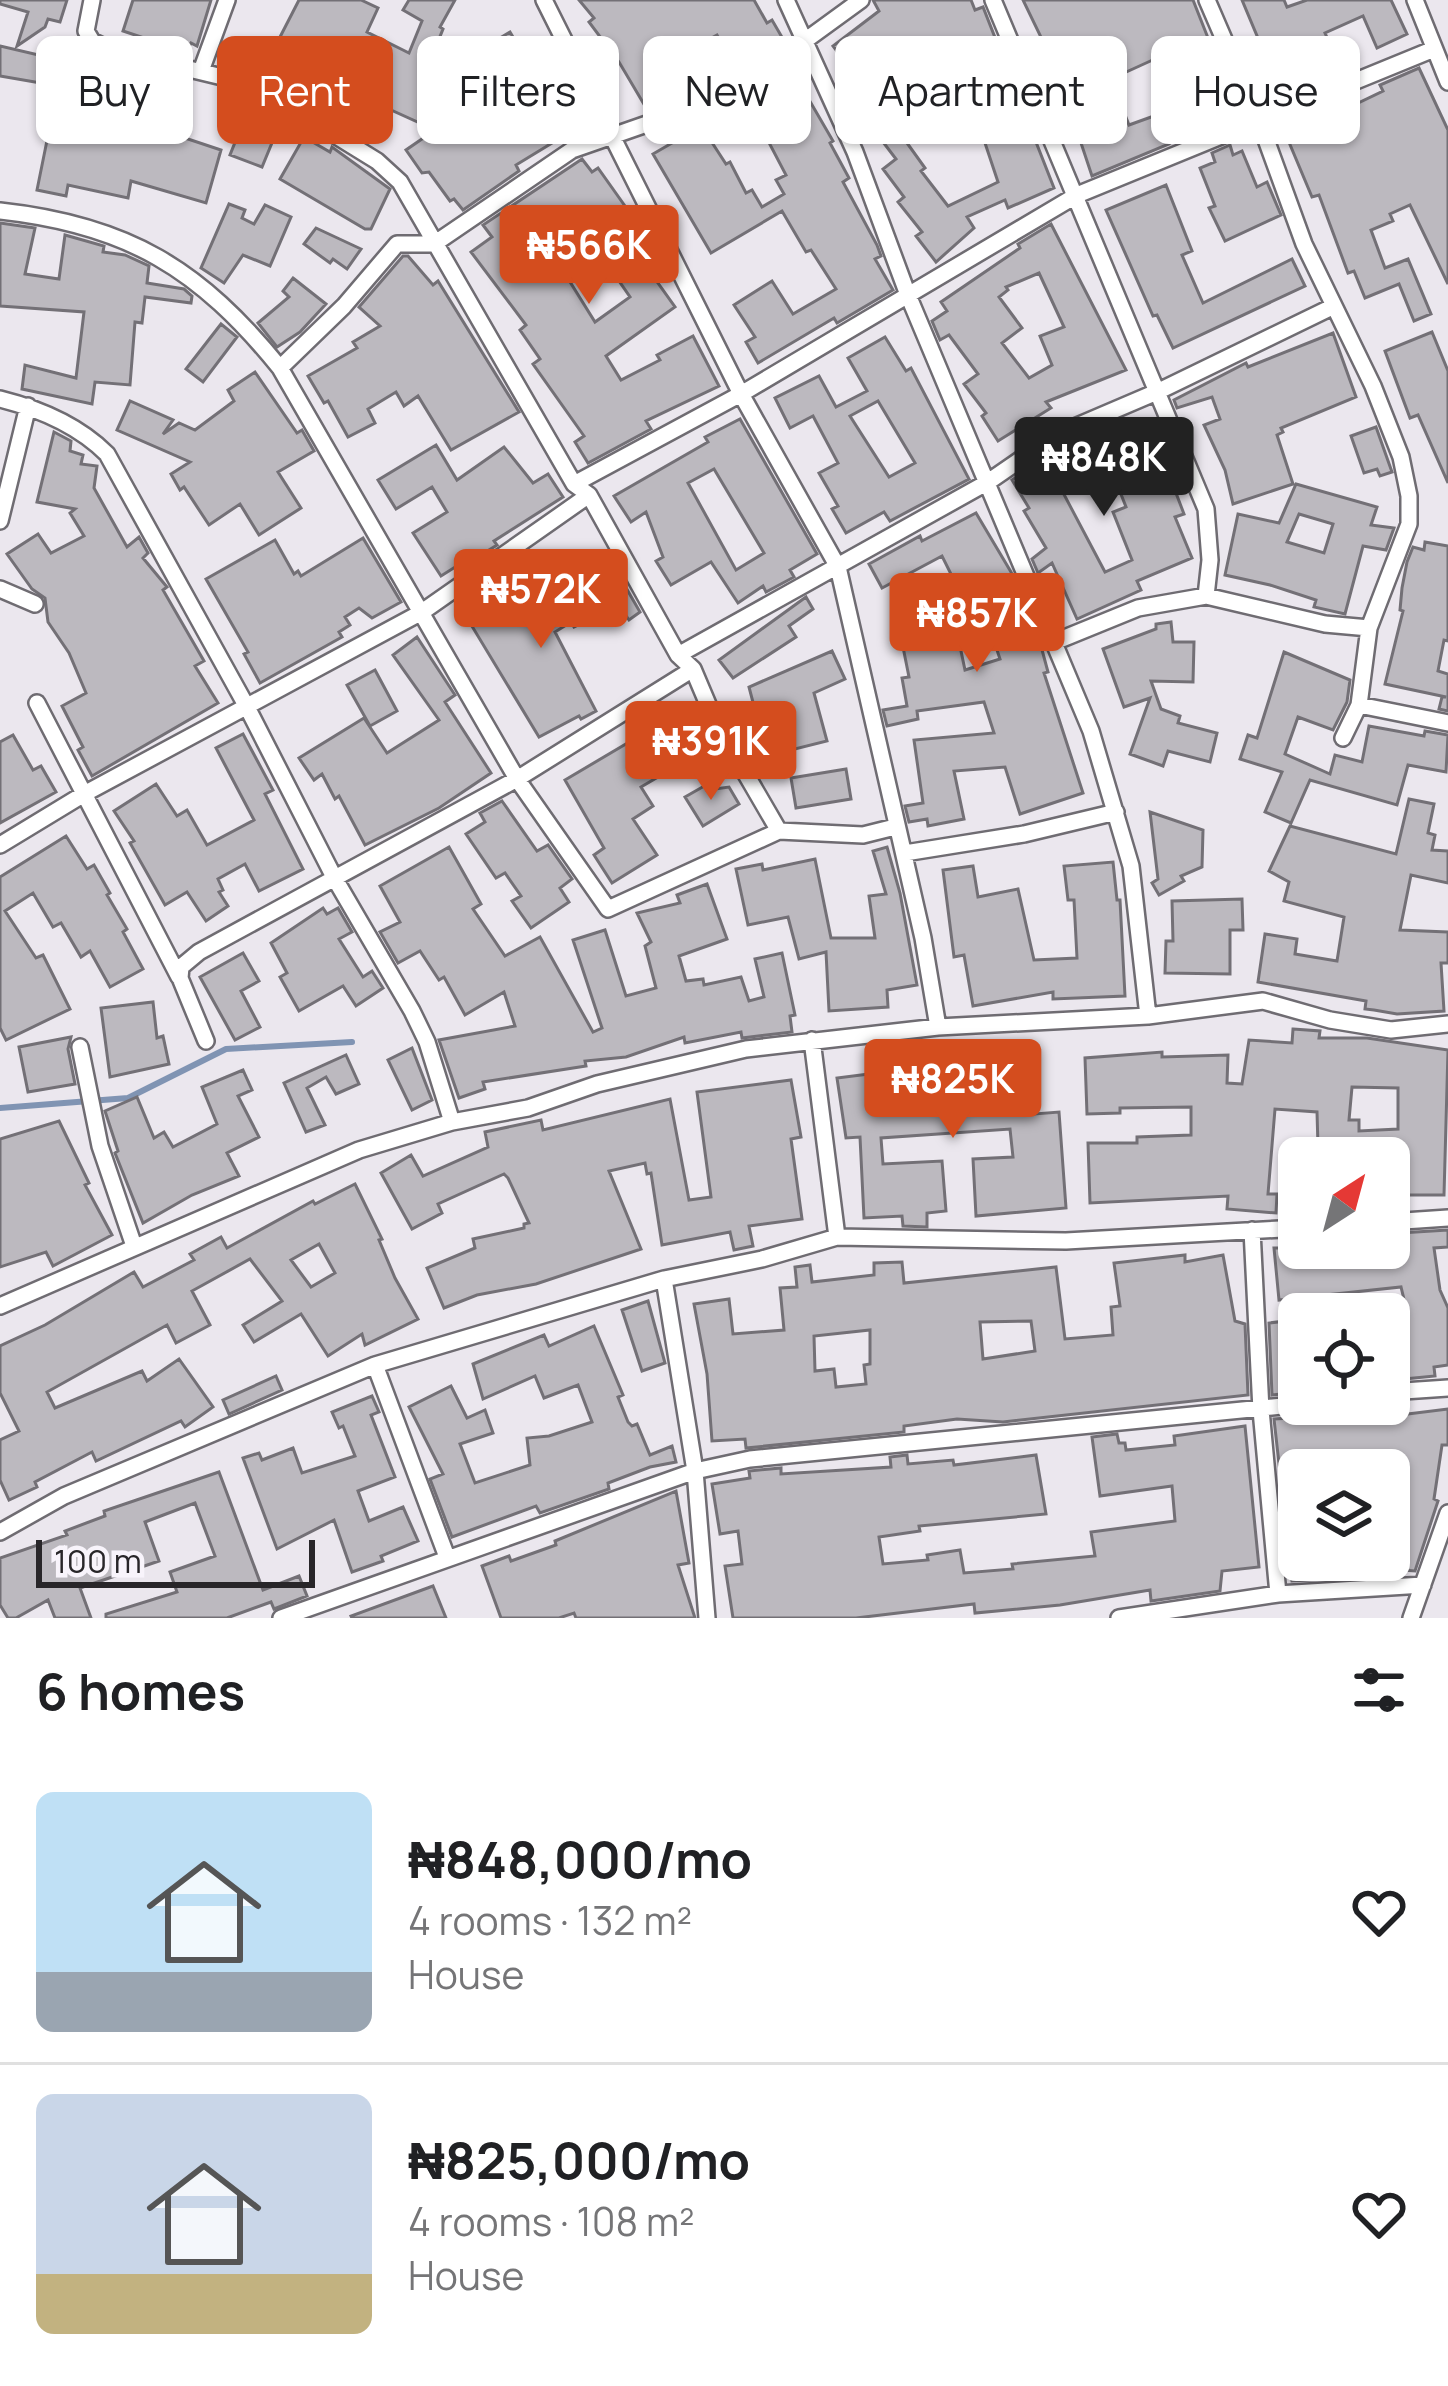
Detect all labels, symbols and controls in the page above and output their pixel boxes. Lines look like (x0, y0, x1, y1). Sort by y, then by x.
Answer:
chip: Buy (36, 36, 193, 144)
chip: Rent (217, 36, 393, 144)
chip: Filters (417, 36, 619, 144)
chip: New (643, 36, 811, 144)
chip: Apartment (835, 36, 1127, 144)
chip: House (1151, 36, 1360, 144)
pin: ₦566K (505, 205, 673, 307)
text: ₦566K (527, 217, 651, 271)
pin: ₦848K (1020, 417, 1188, 519)
text: ₦848K (1042, 429, 1166, 483)
pin: ₦572K (457, 549, 625, 651)
text: ₦572K (481, 561, 601, 615)
pin: ₦857K (893, 573, 1061, 675)
text: ₦857K (917, 585, 1037, 639)
pin: ₦391K (627, 701, 795, 803)
text: ₦391K (652, 713, 770, 767)
pin: ₦825K (869, 1039, 1037, 1141)
text: ₦825K (891, 1051, 1015, 1105)
north arrow (1278, 1137, 1410, 1269)
map controls (1278, 1137, 1410, 1581)
button: locate (1278, 1293, 1410, 1425)
button: layers (1278, 1449, 1410, 1581)
scale bar (36, 1534, 315, 1587)
text: 100 m (54, 1538, 142, 1583)
text: 6 homes (36, 1656, 245, 1725)
icon: filters (1346, 1657, 1412, 1723)
text: ₦848,000/mo (408, 1824, 752, 1893)
icon: home (132, 1840, 276, 1984)
icon: heart (1346, 1879, 1412, 1945)
text: 4 rooms · 132 m² (408, 1893, 692, 1947)
text: House (408, 1947, 524, 2001)
text: ₦825,000/mo (408, 2125, 750, 2194)
icon: home (132, 2142, 276, 2286)
icon: heart (1346, 2181, 1412, 2247)
text: 4 rooms · 108 m² (408, 2194, 695, 2248)
text: House (408, 2248, 524, 2302)

